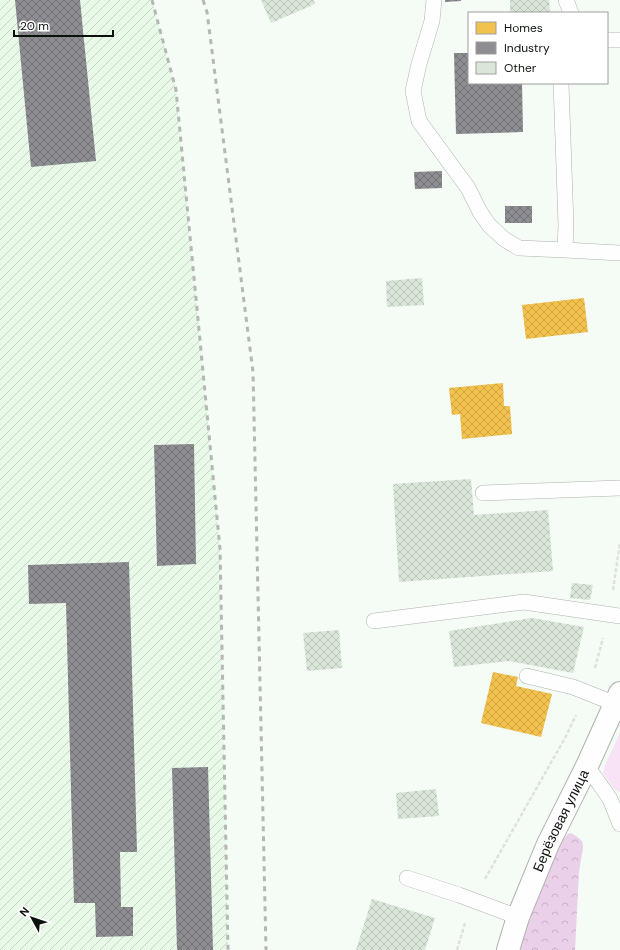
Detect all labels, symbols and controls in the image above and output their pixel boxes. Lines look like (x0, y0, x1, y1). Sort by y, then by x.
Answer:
scale bar (14, 12, 113, 38)
legend (468, 12, 608, 84)
text: 20 m (20, 18, 49, 34)
text: Homes (504, 20, 543, 36)
text: Industry (504, 40, 550, 56)
text: Other (504, 60, 537, 76)
street label: Берёзовая улица (529, 766, 593, 874)
north arrow (12, 898, 52, 938)
text: N (16, 904, 32, 919)

